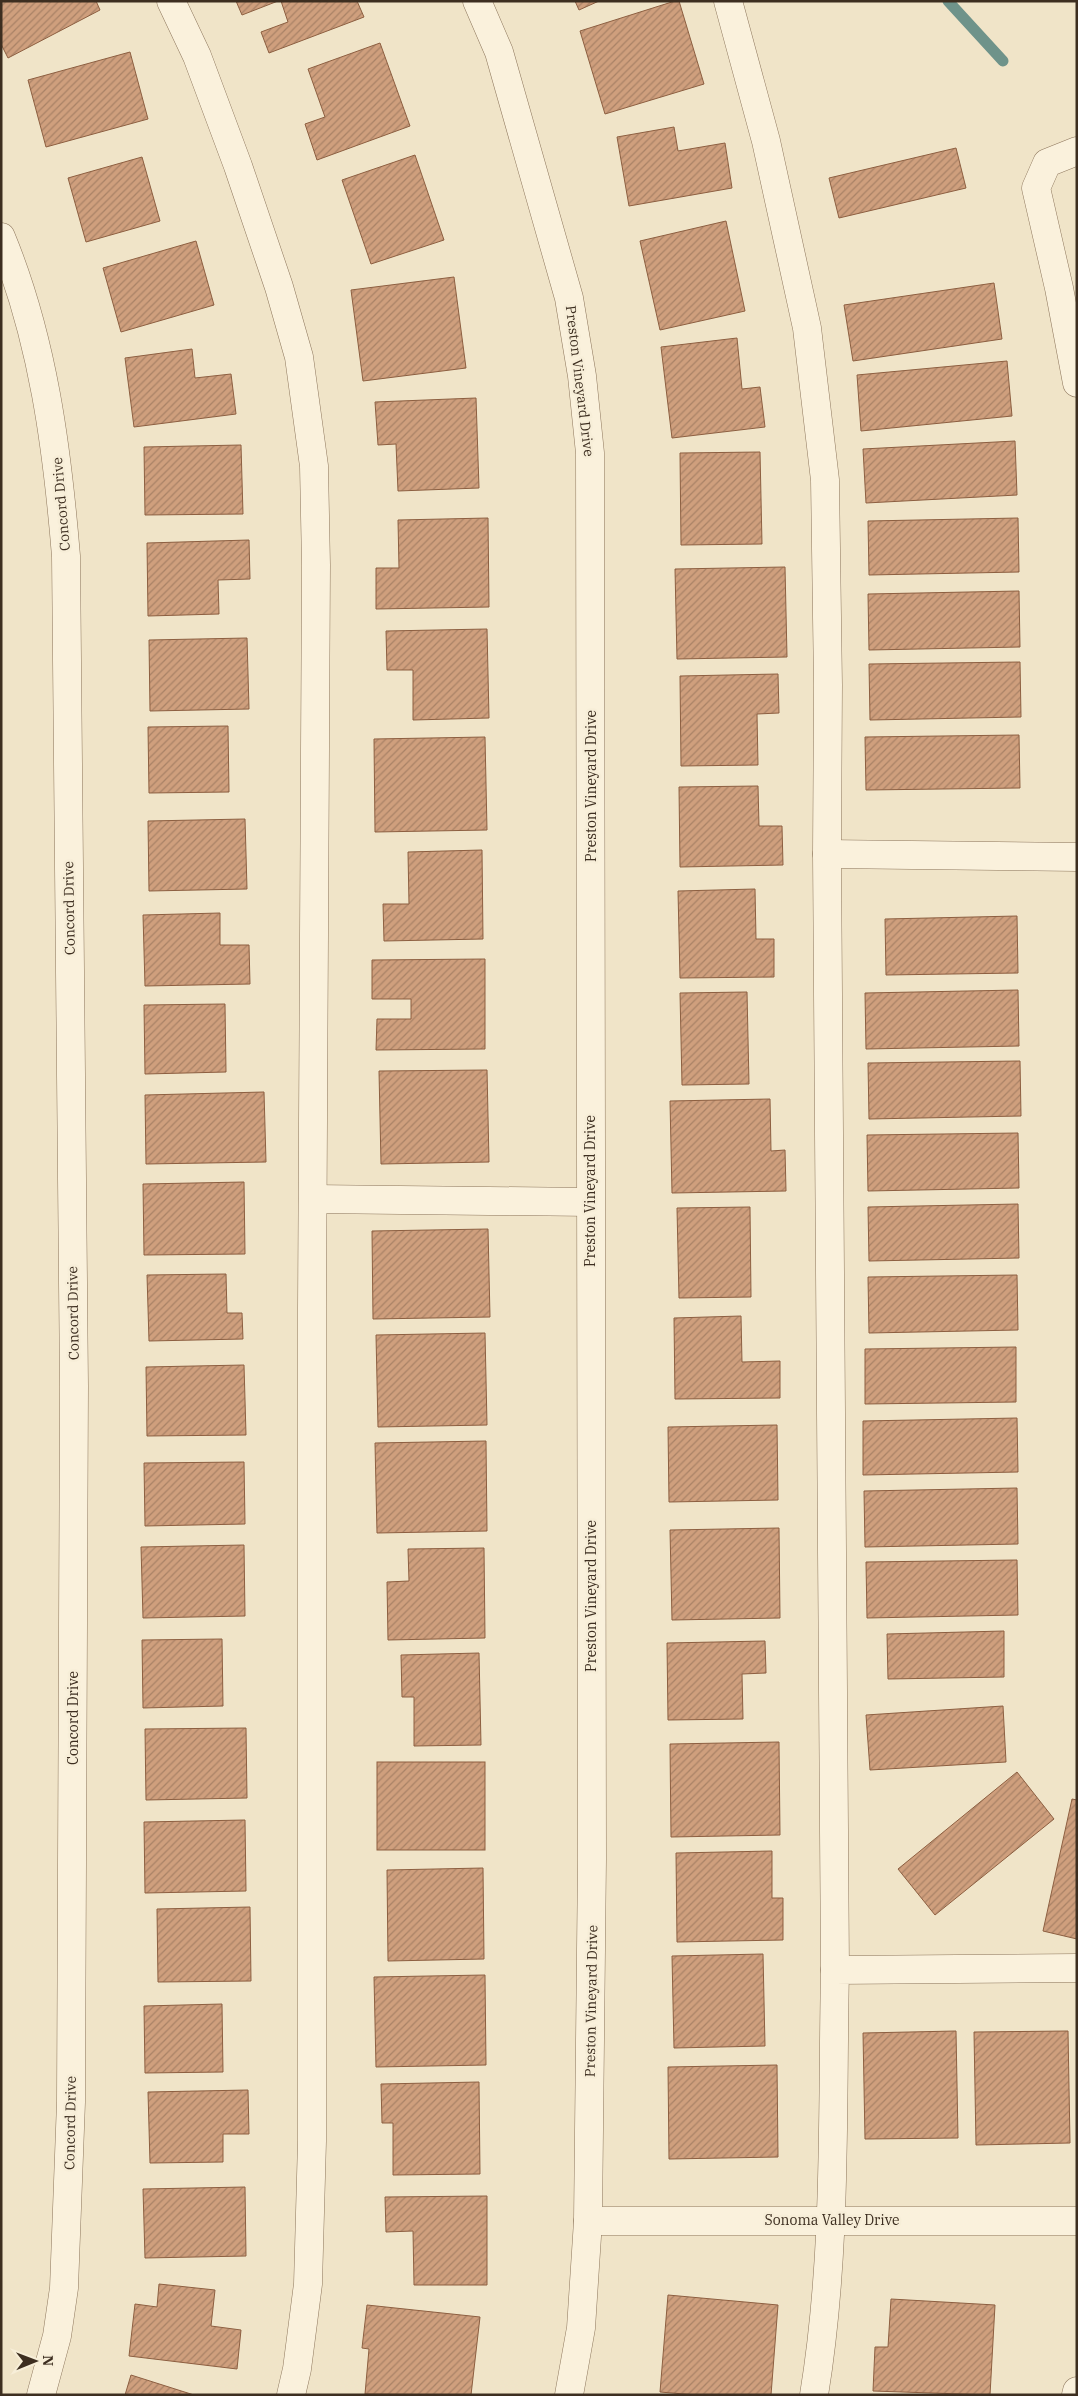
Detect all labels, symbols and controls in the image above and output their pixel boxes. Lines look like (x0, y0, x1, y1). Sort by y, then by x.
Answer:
street label: Preston Vineyard Drive (562, 304, 598, 458)
street label: Concord Drive (48, 456, 74, 552)
street label: Preston Vineyard Drive (582, 710, 600, 862)
street label: Concord Drive (59, 861, 79, 955)
street label: Preston Vineyard Drive (581, 1115, 599, 1267)
street label: Concord Drive (63, 1266, 83, 1360)
street label: Preston Vineyard Drive (582, 1520, 600, 1672)
street label: Concord Drive (64, 1671, 82, 1765)
street label: Preston Vineyard Drive (581, 1925, 601, 2077)
street label: Concord Drive (60, 2076, 80, 2170)
street label: Sonoma Valley Drive (764, 2211, 900, 2229)
north arrow (10, 2336, 60, 2386)
text: N (39, 2355, 57, 2366)

